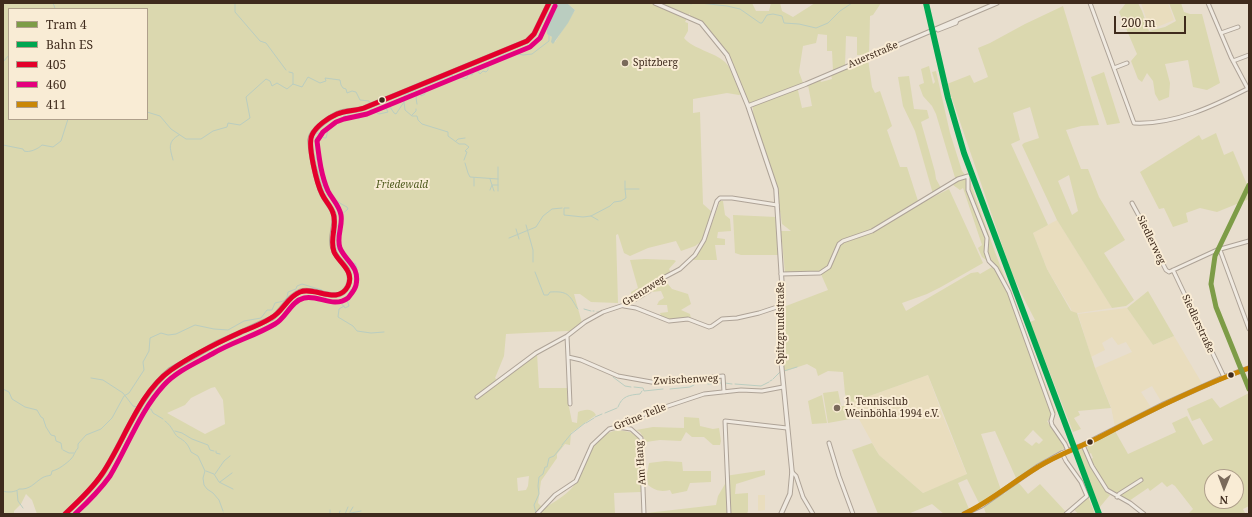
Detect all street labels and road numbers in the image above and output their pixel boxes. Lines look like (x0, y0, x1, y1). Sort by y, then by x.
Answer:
street label: Auerstraße (846, 39, 900, 71)
street label: Siedlerweg (1134, 214, 1168, 266)
street label: Grenzweg (620, 273, 668, 309)
street label: Spitzgrundstraße (775, 282, 787, 364)
street label: Siedlerstraße (1179, 293, 1217, 355)
street label: Zwischenweg (653, 372, 719, 388)
street label: Grüne Telle (612, 401, 668, 433)
street label: Am Hang (633, 440, 649, 486)

